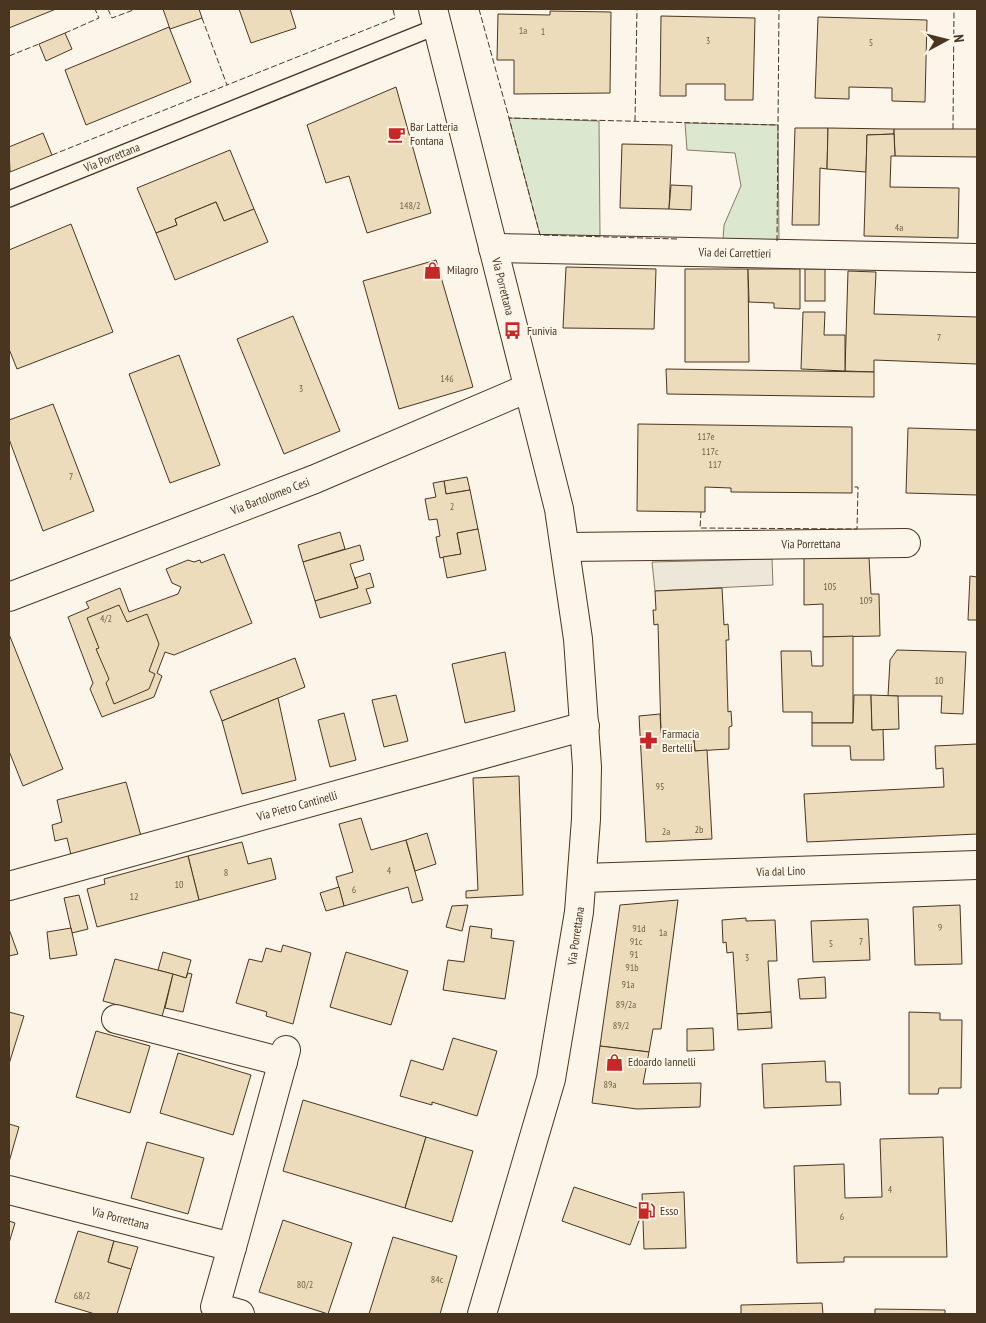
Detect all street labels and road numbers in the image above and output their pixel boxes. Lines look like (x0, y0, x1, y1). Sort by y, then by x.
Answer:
street label: Via Porrettana (81, 139, 142, 175)
street label: Via dei Carrettieri (697, 244, 771, 261)
street label: Via Porrettana (489, 255, 518, 317)
street label: Via Bartolomeo Cesi (228, 474, 312, 518)
street label: Via Porrettana (780, 536, 841, 551)
street label: Via Pietro Cantinelli (254, 787, 339, 824)
street label: Via dal Lino (755, 863, 806, 879)
street label: Via Porrettana (564, 906, 587, 967)
street label: Via Porrettana (89, 1203, 151, 1233)

